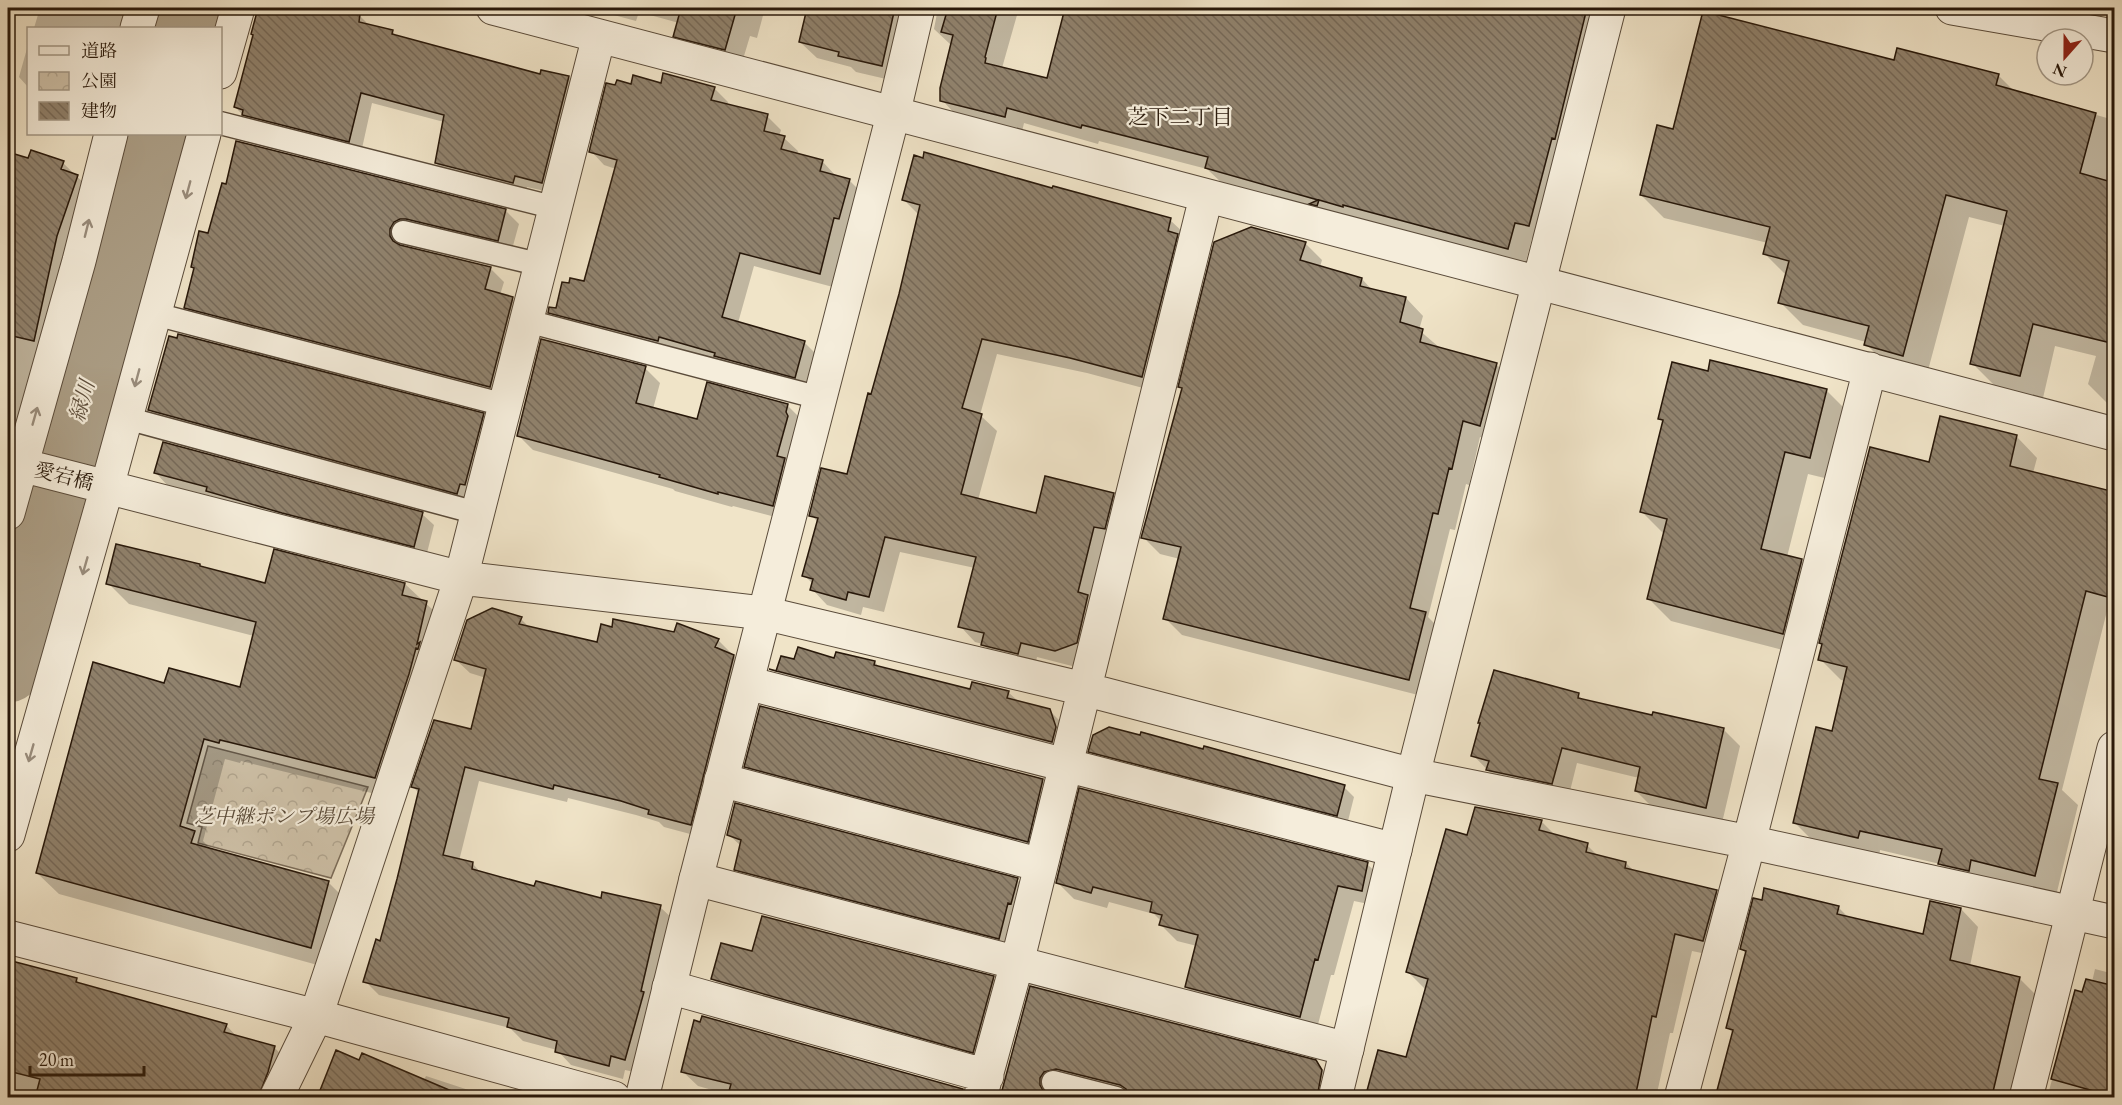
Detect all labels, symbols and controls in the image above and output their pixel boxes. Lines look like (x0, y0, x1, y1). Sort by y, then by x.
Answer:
legend (27, 27, 222, 135)
north arrow (2035, 27, 2095, 87)
text: 道路 (81, 39, 117, 62)
text: N (2050, 58, 2070, 83)
text: 公園 (81, 69, 117, 92)
text: 建物 (81, 99, 117, 122)
district label: 芝下二丁目 (1128, 103, 1233, 130)
one-way arrow (182, 180, 193, 199)
one-way arrow (82, 219, 94, 238)
one-way arrow (131, 368, 142, 387)
water label: 緑川 (63, 375, 101, 425)
one-way arrow (30, 407, 41, 426)
street label: 愛宕橋 (32, 456, 96, 496)
one-way arrow (79, 556, 90, 575)
one-way arrow (25, 743, 36, 762)
park label: 芝中継ポンプ場広場 (194, 803, 376, 829)
scale bar (30, 1039, 144, 1077)
text: 20 m (39, 1048, 74, 1071)

